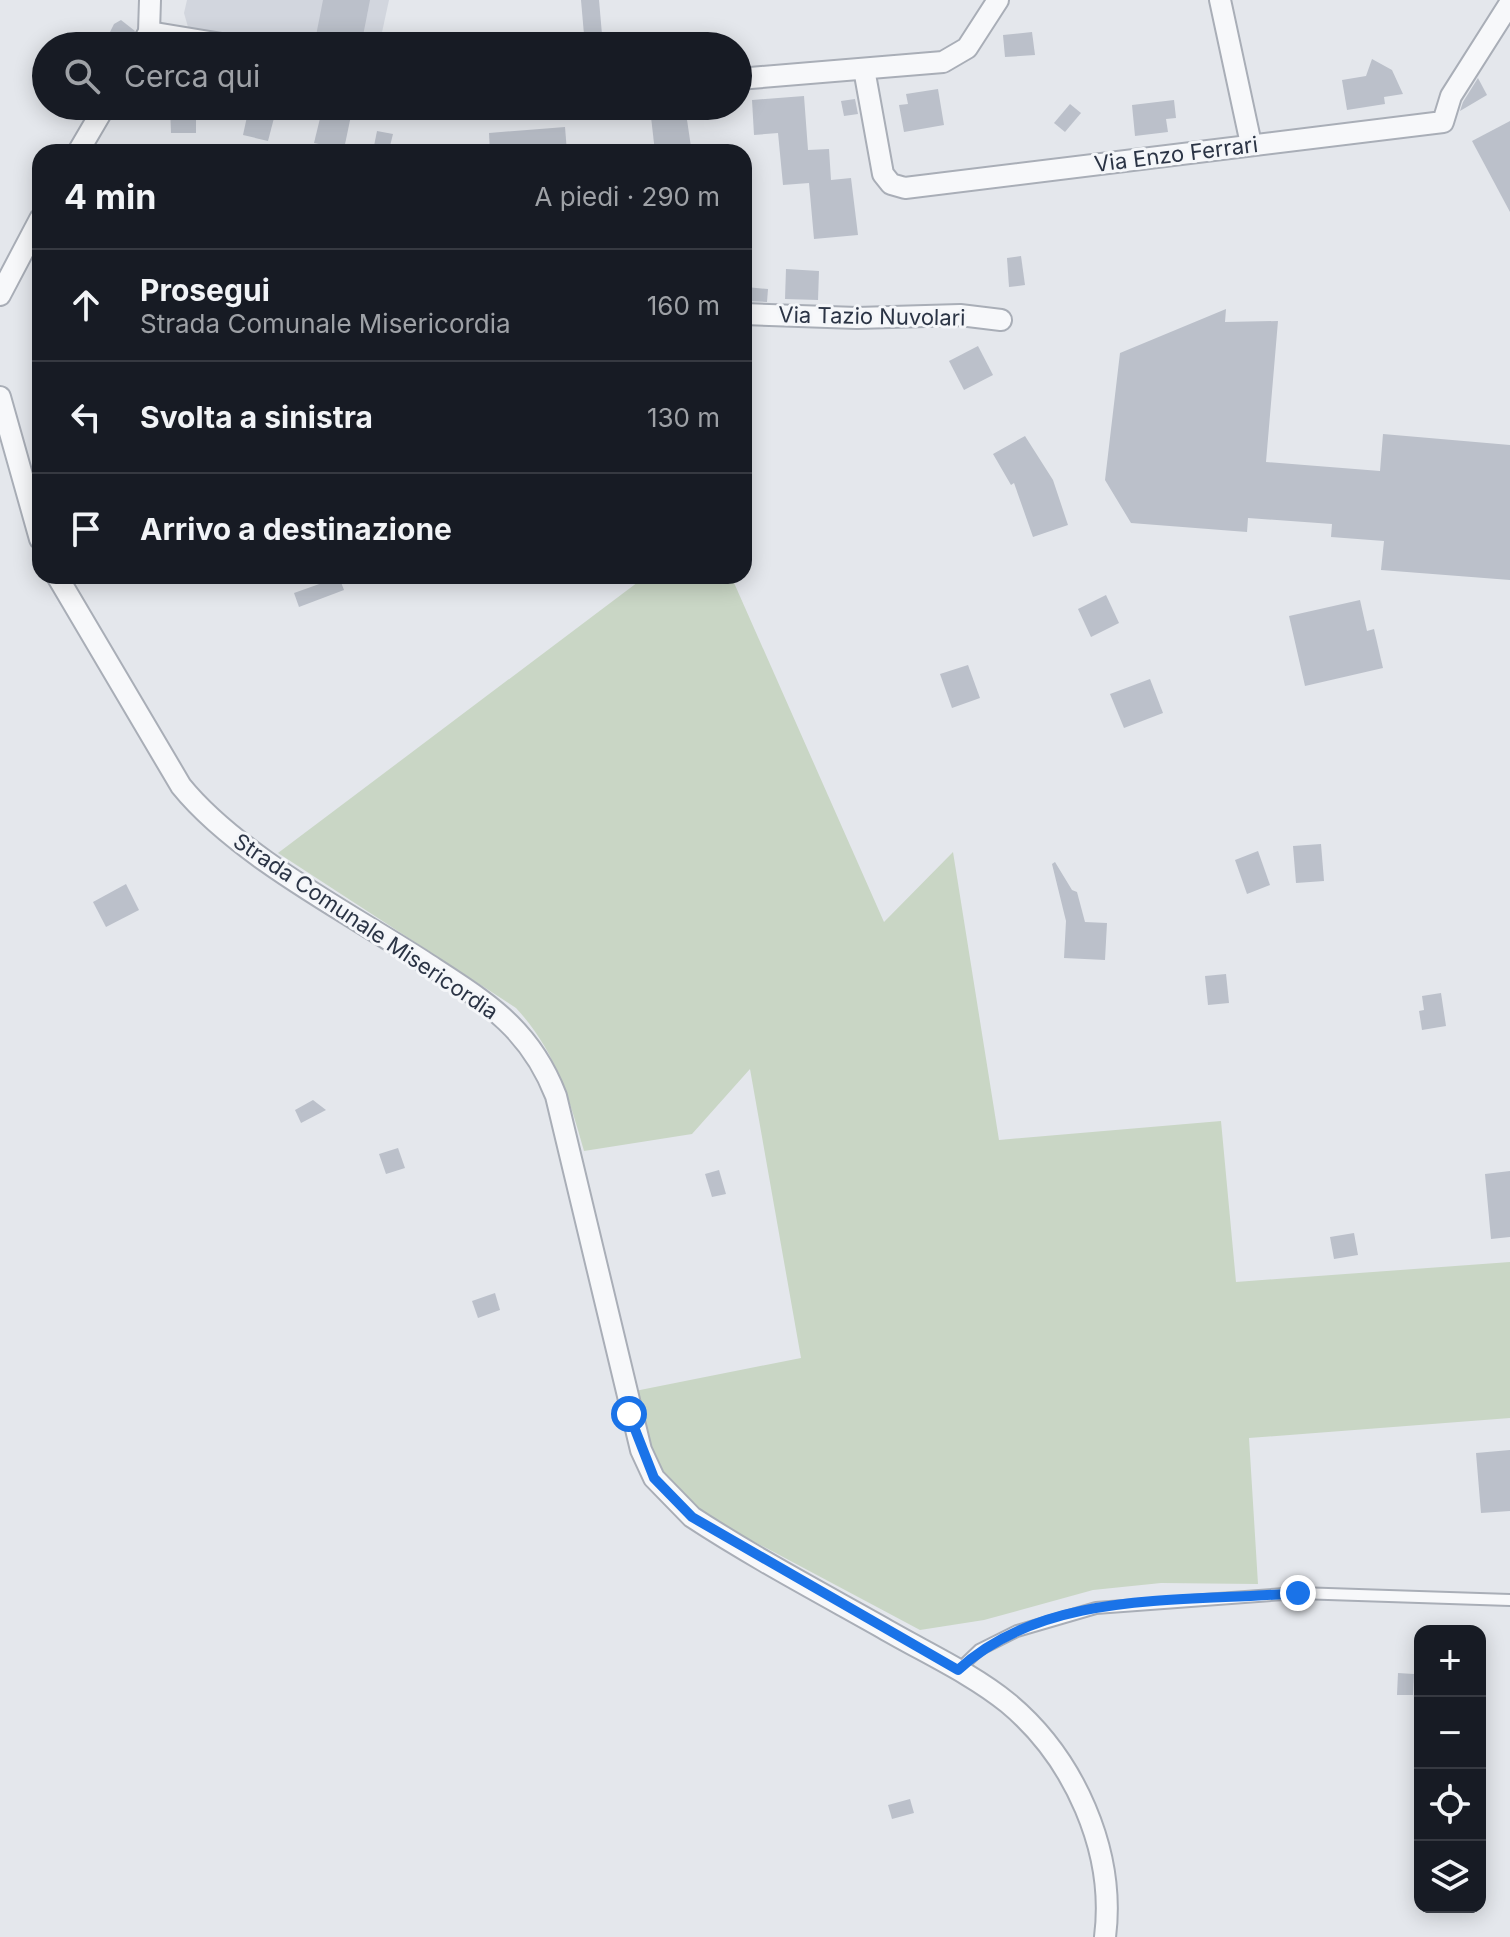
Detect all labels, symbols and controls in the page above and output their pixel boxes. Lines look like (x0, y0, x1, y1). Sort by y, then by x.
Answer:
search box (32, 32, 752, 120)
icon: search (60, 54, 104, 98)
text: Cerca qui (124, 58, 260, 94)
street label: Via Enzo Ferrari (1093, 131, 1259, 177)
text: 4 min (64, 176, 156, 217)
text: A piedi · 290 m (535, 181, 720, 212)
text: Prosegui (140, 272, 270, 308)
icon: ahead (64, 283, 108, 327)
text: 160 m (647, 290, 720, 321)
street label: Via Tazio Nuvolari (778, 301, 966, 331)
text: Strada Comunale Misericordia (140, 308, 511, 339)
icon: left (64, 395, 108, 439)
text: Svolta a sinistra (140, 399, 373, 435)
text: 130 m (647, 402, 720, 433)
icon: arrive (64, 507, 108, 551)
text: Arrivo a destinazione (140, 511, 452, 547)
street label: Strada Comunale Misericordia (229, 828, 503, 1024)
route start (611, 1396, 647, 1432)
route end (1280, 1575, 1316, 1611)
map controls (1414, 1625, 1486, 1913)
button: + (1414, 1625, 1486, 1697)
button: − (1414, 1697, 1486, 1769)
button: locate (1414, 1769, 1486, 1841)
button: layers (1414, 1841, 1486, 1913)

